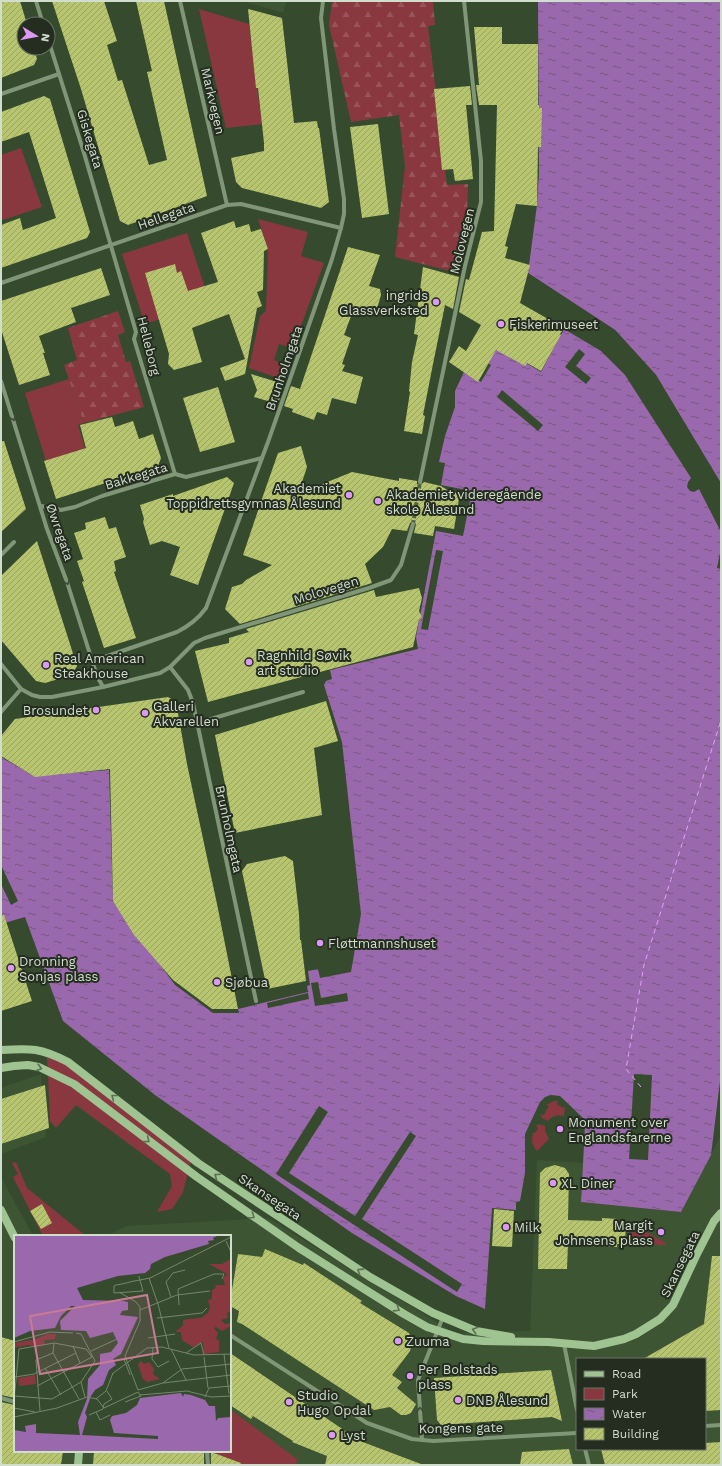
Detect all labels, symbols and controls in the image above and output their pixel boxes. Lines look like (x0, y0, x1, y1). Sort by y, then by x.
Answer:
north arrow (16, 16, 56, 56)
text: N (38, 33, 52, 43)
street label: Markvegen (198, 66, 228, 136)
street label: Giskegata (74, 108, 106, 171)
street label: Hellegata (136, 199, 197, 233)
street label: Molovegen (447, 207, 477, 275)
place label: ingrids Glassverksted (339, 288, 428, 318)
marker: ingrids Glassverksted (431, 297, 441, 307)
street label: Helleborg (134, 315, 164, 377)
place label: Fiskerimuseet (509, 317, 599, 332)
marker: Fiskerimuseet (496, 319, 506, 329)
street label: Brunholmgata (262, 323, 306, 412)
one-way arrow (8, 415, 17, 422)
street label: Bakkegata (103, 459, 170, 493)
place label: Akademiet Toppidrettsgymnas Ålesund (166, 481, 342, 511)
place label: Akademiet videregående skole Ålesund (386, 487, 541, 517)
marker: Akademiet Toppidrettsgymnas Ålesund (344, 490, 354, 500)
marker: Akademiet videregående skole Ålesund (373, 496, 383, 506)
street label: Øwregata (43, 501, 77, 563)
street label: Molovegen (292, 573, 360, 607)
one-way arrow (62, 578, 71, 585)
place label: Ragnhild Søvik art studio (257, 648, 350, 678)
place label: Real American Steakhouse (54, 651, 145, 681)
marker: Ragnhild Søvik art studio (244, 657, 254, 667)
marker: Real American Steakhouse (41, 660, 51, 670)
place label: Galleri Akvarellen (153, 699, 219, 729)
place label: Brosundet (23, 703, 89, 718)
marker: Brosundet (91, 705, 101, 715)
marker: Galleri Akvarellen (140, 708, 150, 718)
street label: Brunholmgata (212, 784, 246, 875)
place label: Fløttmannshuset (328, 936, 437, 951)
marker: Fløttmannshuset (315, 938, 325, 948)
place label: Dronning Sonjas plass (19, 954, 99, 984)
marker: Dronning Sonjas plass (6, 963, 16, 973)
place label: Sjøbua (225, 975, 269, 990)
marker: Sjøbua (212, 977, 222, 987)
one-way arrow (36, 1063, 43, 1072)
one-way arrow (111, 1095, 118, 1102)
place label: Monument over Englandsfarerne (568, 1115, 671, 1145)
marker: Monument over Englandsfarerne (555, 1124, 565, 1134)
one-way arrow (142, 1135, 149, 1142)
street label: Skansegata (236, 1171, 305, 1224)
one-way arrow (214, 1173, 221, 1181)
place label: XL Diner (561, 1176, 614, 1191)
marker: XL Diner (548, 1178, 558, 1188)
one-way arrow (248, 1211, 255, 1218)
place label: Margit Johnsens plass (555, 1218, 654, 1248)
place label: Milk (514, 1220, 541, 1235)
marker: Milk (501, 1222, 511, 1232)
marker: Margit Johnsens plass (656, 1227, 666, 1237)
street label: Skansegata (657, 1228, 703, 1300)
inset map (14, 1235, 231, 1452)
one-way arrow (357, 1268, 364, 1276)
one-way arrow (393, 1304, 400, 1312)
one-way arrow (472, 1326, 479, 1335)
place label: Zuuma (406, 1334, 450, 1349)
marker: Zuuma (393, 1336, 403, 1346)
legend (576, 1358, 706, 1450)
place label: Per Bolstads plass (418, 1362, 498, 1392)
text: Road (612, 1367, 641, 1381)
marker: Per Bolstads plass (405, 1371, 415, 1381)
text: Park (612, 1387, 638, 1401)
place label: Studio Hugo Opdal (297, 1388, 371, 1418)
place label: DNB Ålesund (466, 1393, 548, 1408)
marker: DNB Ålesund (453, 1395, 463, 1405)
marker: Studio Hugo Opdal (284, 1397, 294, 1407)
one-way arrow (416, 1407, 424, 1413)
text: Water (612, 1407, 647, 1421)
street label: Kongens gate (419, 1420, 503, 1436)
text: Building (612, 1427, 659, 1441)
place label: Lyst (340, 1428, 366, 1443)
marker: Lyst (327, 1430, 337, 1440)

